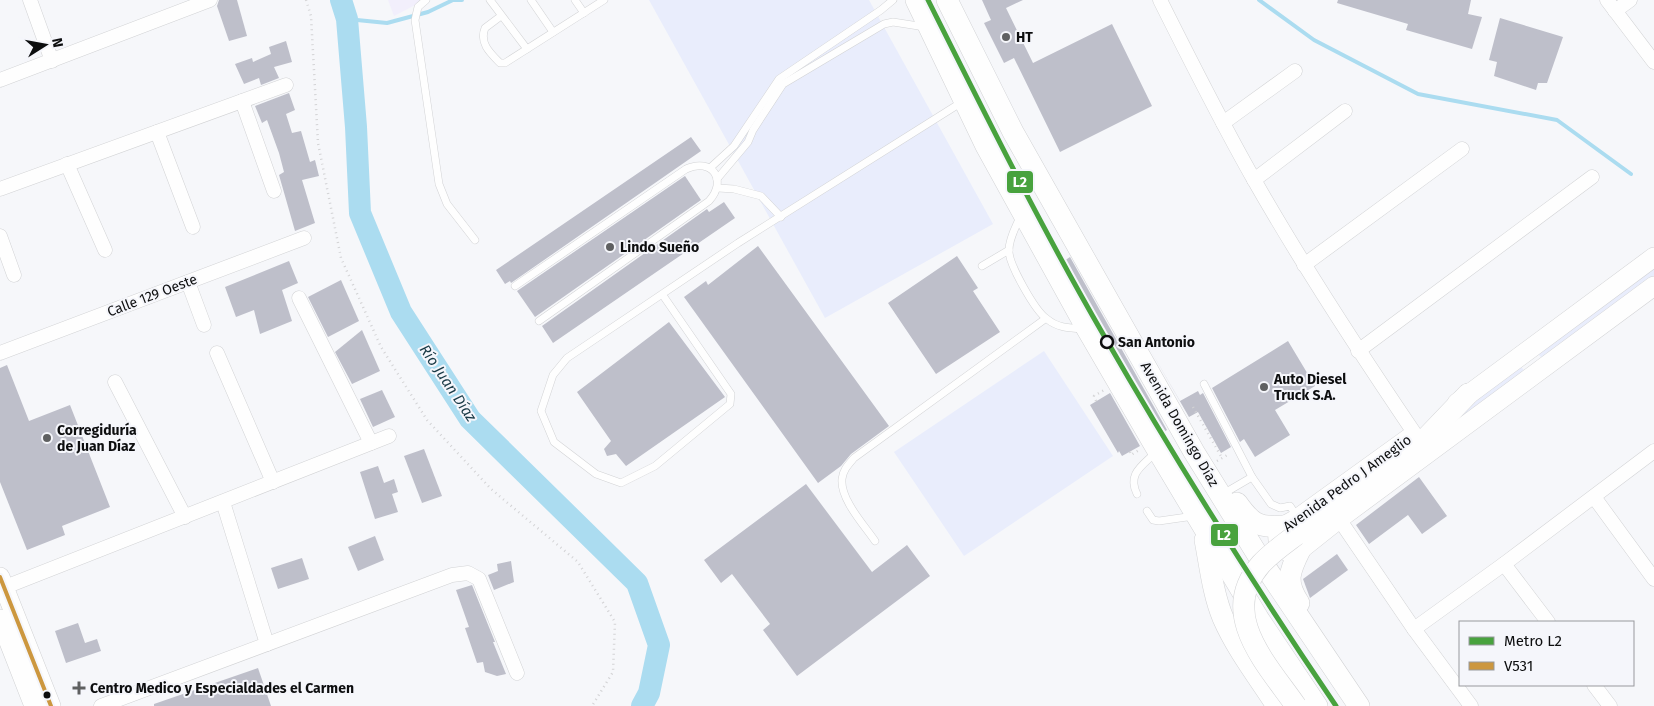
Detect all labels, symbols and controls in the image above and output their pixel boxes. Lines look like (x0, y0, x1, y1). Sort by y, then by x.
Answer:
north arrow (20, 20, 70, 70)
place label: HT (1016, 29, 1033, 46)
marker: HT (1000, 31, 1012, 43)
text: N (48, 36, 67, 49)
line badge: L2 (1006, 170, 1034, 194)
text: L2 (1013, 174, 1027, 191)
place label: Lindo Sueño (620, 239, 699, 256)
marker: Lindo Sueño (604, 241, 616, 253)
street label: Calle 129 Oeste (105, 271, 200, 320)
place label: San Antonio (1118, 334, 1195, 351)
marker: San Antonio (1100, 335, 1114, 349)
water label: Río Juan Díaz (416, 341, 481, 425)
street label: Avenida Domingo Díaz (1137, 359, 1222, 490)
place label: Auto Diesel Truck S.A. (1273, 371, 1347, 404)
marker: Auto Diesel Truck S.A. (1258, 381, 1270, 393)
place label: Corregiduría de Juan Díaz (57, 422, 137, 455)
street label: Avenida Pedro J Ameglio (1280, 431, 1415, 536)
marker: Corregiduría de Juan Díaz (41, 432, 53, 444)
line badge: L2 (1210, 523, 1239, 547)
text: L2 (1217, 527, 1231, 544)
legend (1459, 621, 1634, 686)
text: Metro L2 (1504, 632, 1562, 650)
text: V531 (1504, 657, 1533, 675)
place label: Centro Medico y Especialdades el Carmen (90, 680, 354, 697)
marker: Centro Medico y Especialdades el Carmen (72, 681, 86, 695)
unlabelled marker (42, 690, 52, 700)

